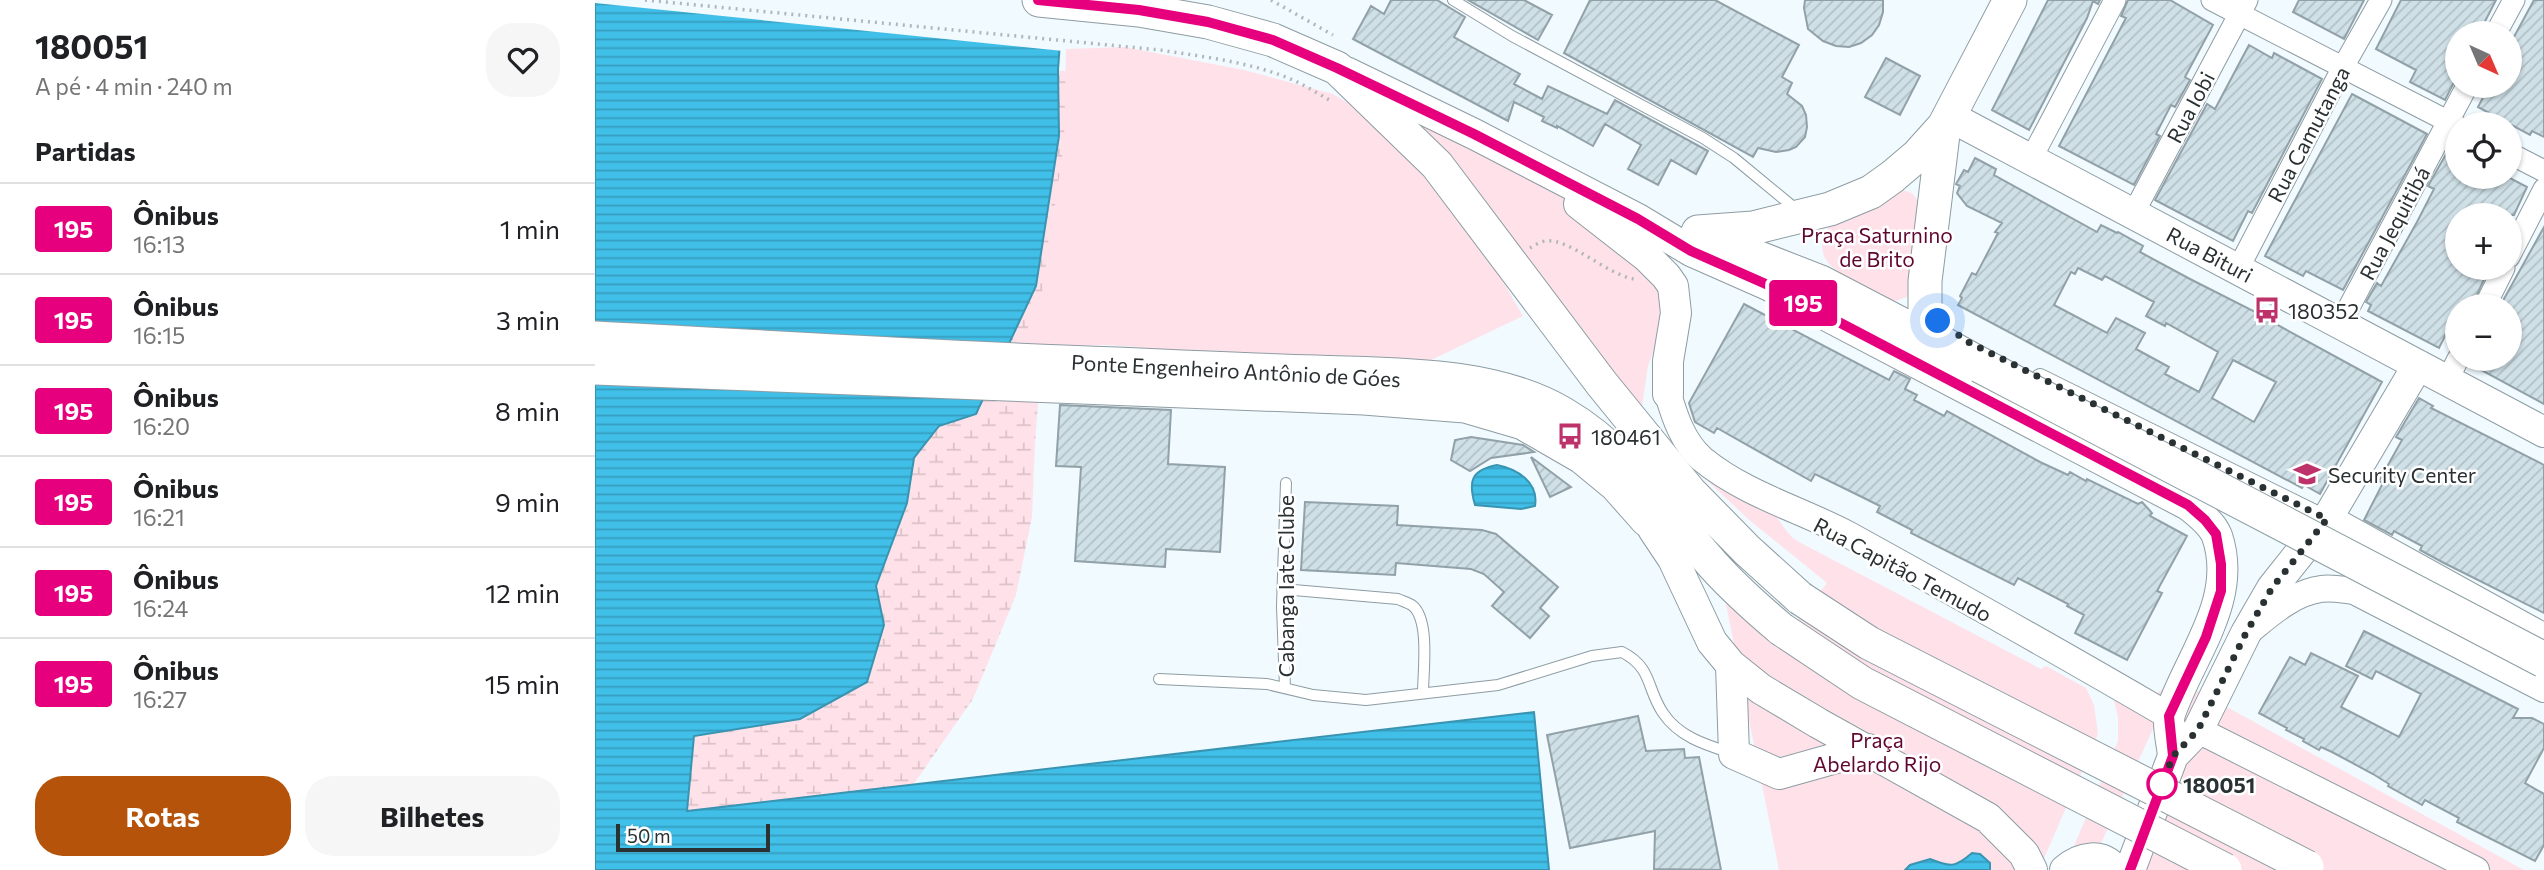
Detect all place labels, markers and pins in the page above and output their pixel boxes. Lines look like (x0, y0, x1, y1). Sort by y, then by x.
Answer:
bus stop icon: 180352 (2252, 295, 2282, 325)
place label: 180352 (2288, 298, 2359, 323)
bus stop icon: 180461 (1555, 421, 1585, 451)
place label: 180461 (1591, 424, 1661, 449)
school or university icon: Security Center (2292, 459, 2322, 489)
place label: Security Center (2328, 462, 2476, 487)
marker: 180051 (2147, 769, 2177, 799)
place label: 180051 (2183, 772, 2255, 797)

